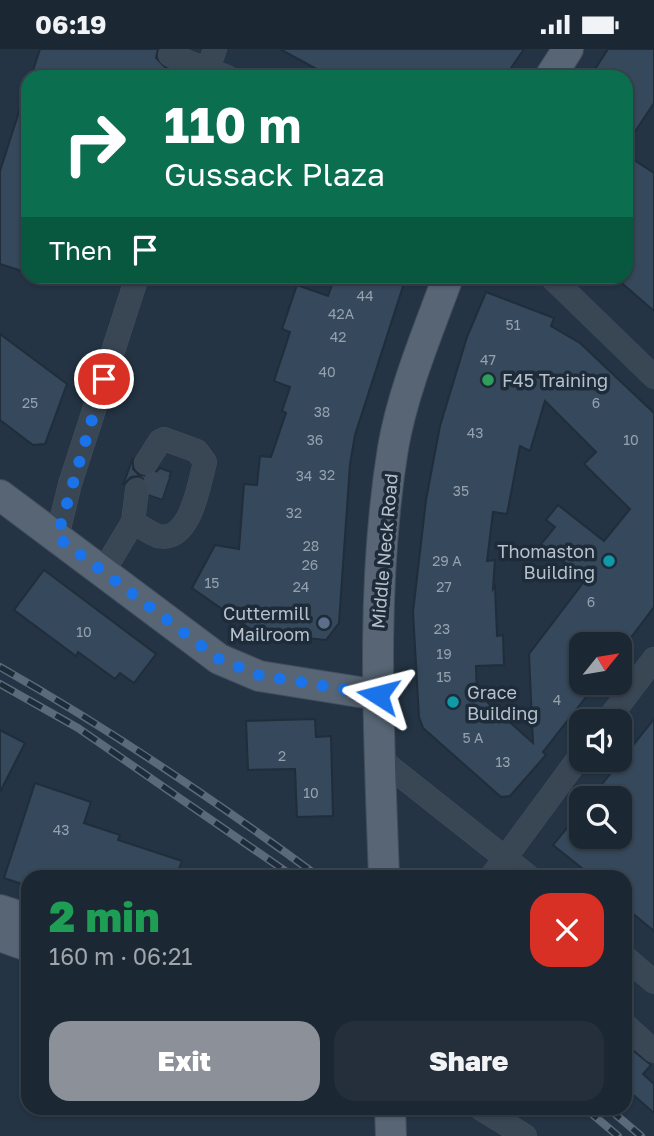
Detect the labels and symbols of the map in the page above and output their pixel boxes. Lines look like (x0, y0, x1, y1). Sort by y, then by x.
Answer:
house number: 44 (356, 287, 374, 304)
house number: 42A (328, 305, 355, 322)
house number: 51 (506, 316, 521, 333)
house number: 42 (330, 328, 346, 345)
pin (74, 349, 134, 409)
house number: 47 (480, 351, 496, 368)
house number: 40 (318, 363, 336, 380)
place label: F45 Training (502, 369, 608, 391)
marker: F45 Training (480, 372, 496, 388)
house number: 25 (22, 394, 38, 411)
house number: 6 (592, 394, 600, 411)
house number: 38 (314, 403, 330, 420)
house number: 43 (467, 424, 483, 441)
house number: 36 (307, 431, 323, 448)
house number: 10 (623, 431, 639, 448)
house number: 32 (319, 466, 335, 483)
house number: 34 (296, 467, 312, 484)
street label: Middle Neck Road (366, 473, 402, 629)
house number: 35 (453, 482, 469, 499)
house number: 32 (286, 504, 302, 521)
house number: 28 (303, 537, 319, 554)
place label: Thomaston Building (497, 540, 595, 583)
house number: 29 A (432, 552, 462, 569)
marker: Thomaston Building (601, 553, 617, 569)
house number: 26 (302, 556, 318, 573)
house number: 15 (205, 574, 219, 591)
house number: 24 (293, 578, 309, 595)
house number: 27 (436, 578, 452, 595)
house number: 6 (587, 593, 595, 610)
place label: Cuttermill Mailroom (223, 602, 310, 645)
marker: Cuttermill Mailroom (316, 615, 332, 631)
house number: 23 (434, 620, 450, 637)
house number: 10 (76, 623, 92, 640)
north arrow (569, 632, 632, 695)
house number: 19 (436, 645, 452, 662)
position arrow (341, 658, 415, 732)
house number: 15 (437, 668, 451, 685)
place label: Grace Building (467, 681, 538, 724)
house number: 4 (553, 691, 561, 708)
marker: Grace Building (445, 694, 461, 710)
house number: 5 A (463, 729, 484, 746)
house number: 2 (278, 747, 286, 764)
house number: 13 (496, 753, 510, 770)
house number: 10 (303, 784, 319, 801)
house number: 43 (53, 821, 69, 838)

